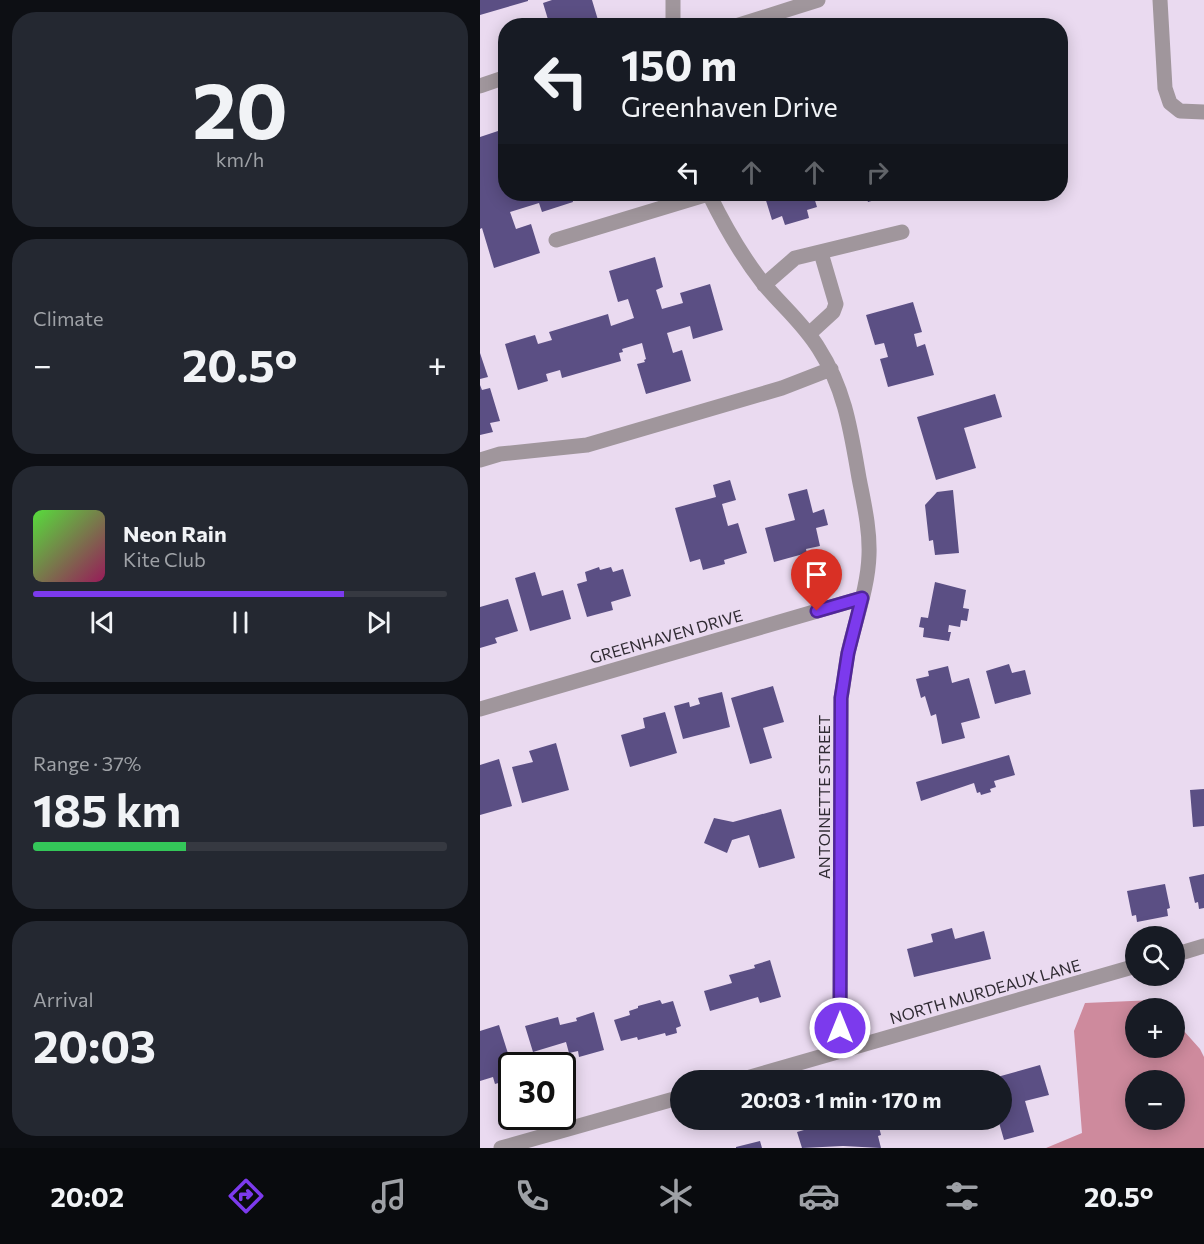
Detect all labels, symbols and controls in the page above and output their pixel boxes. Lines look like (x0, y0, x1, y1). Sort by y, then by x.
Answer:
text: 150 m (621, 38, 737, 90)
icon: left (522, 42, 600, 120)
text: 20 (192, 60, 288, 155)
text: Greenhaven Drive (621, 90, 838, 123)
text: km/h (216, 147, 264, 171)
icon: left (672, 156, 705, 189)
icon: ahead (735, 156, 768, 189)
icon: ahead (798, 156, 831, 189)
icon: right (861, 156, 894, 189)
text: Climate (33, 306, 103, 330)
text: 20.5° (182, 336, 297, 391)
text: − (33, 343, 52, 384)
text: + (428, 343, 447, 384)
text: Neon Rain (123, 520, 227, 547)
text: Kite Club (123, 547, 206, 571)
pin (791, 549, 842, 611)
icon: arrive (800, 558, 833, 591)
street label: GREENHAVEN DRIVE (587, 605, 745, 667)
icon: previous (86, 606, 119, 639)
icon: pause (224, 606, 257, 639)
icon: next (362, 606, 395, 639)
street label: ANTOINETTE STREET (814, 715, 833, 879)
text: Range · 37% (33, 751, 141, 775)
text: 185 km (33, 781, 181, 836)
map controls (1125, 926, 1185, 1130)
button: search (1125, 926, 1185, 986)
street label: NORTH MURDEAUX LANE (887, 955, 1083, 1027)
text: Arrival (33, 987, 94, 1011)
position arrow (808, 996, 872, 1060)
button: + (1125, 998, 1185, 1058)
text: 20:03 (33, 1017, 156, 1072)
speed limit sign: 30 (498, 1052, 576, 1130)
button: − (1125, 1070, 1185, 1130)
text: 20:03 · 1 min · 170 m (741, 1086, 941, 1113)
icon: directions (225, 1175, 267, 1217)
icon: music (368, 1175, 410, 1217)
icon: phone (511, 1175, 553, 1217)
icon: climate (655, 1175, 697, 1217)
icon: car (798, 1175, 840, 1217)
icon: filters (941, 1175, 983, 1217)
text: 20:02 (51, 1180, 124, 1213)
text: 20.5° (1084, 1180, 1153, 1213)

